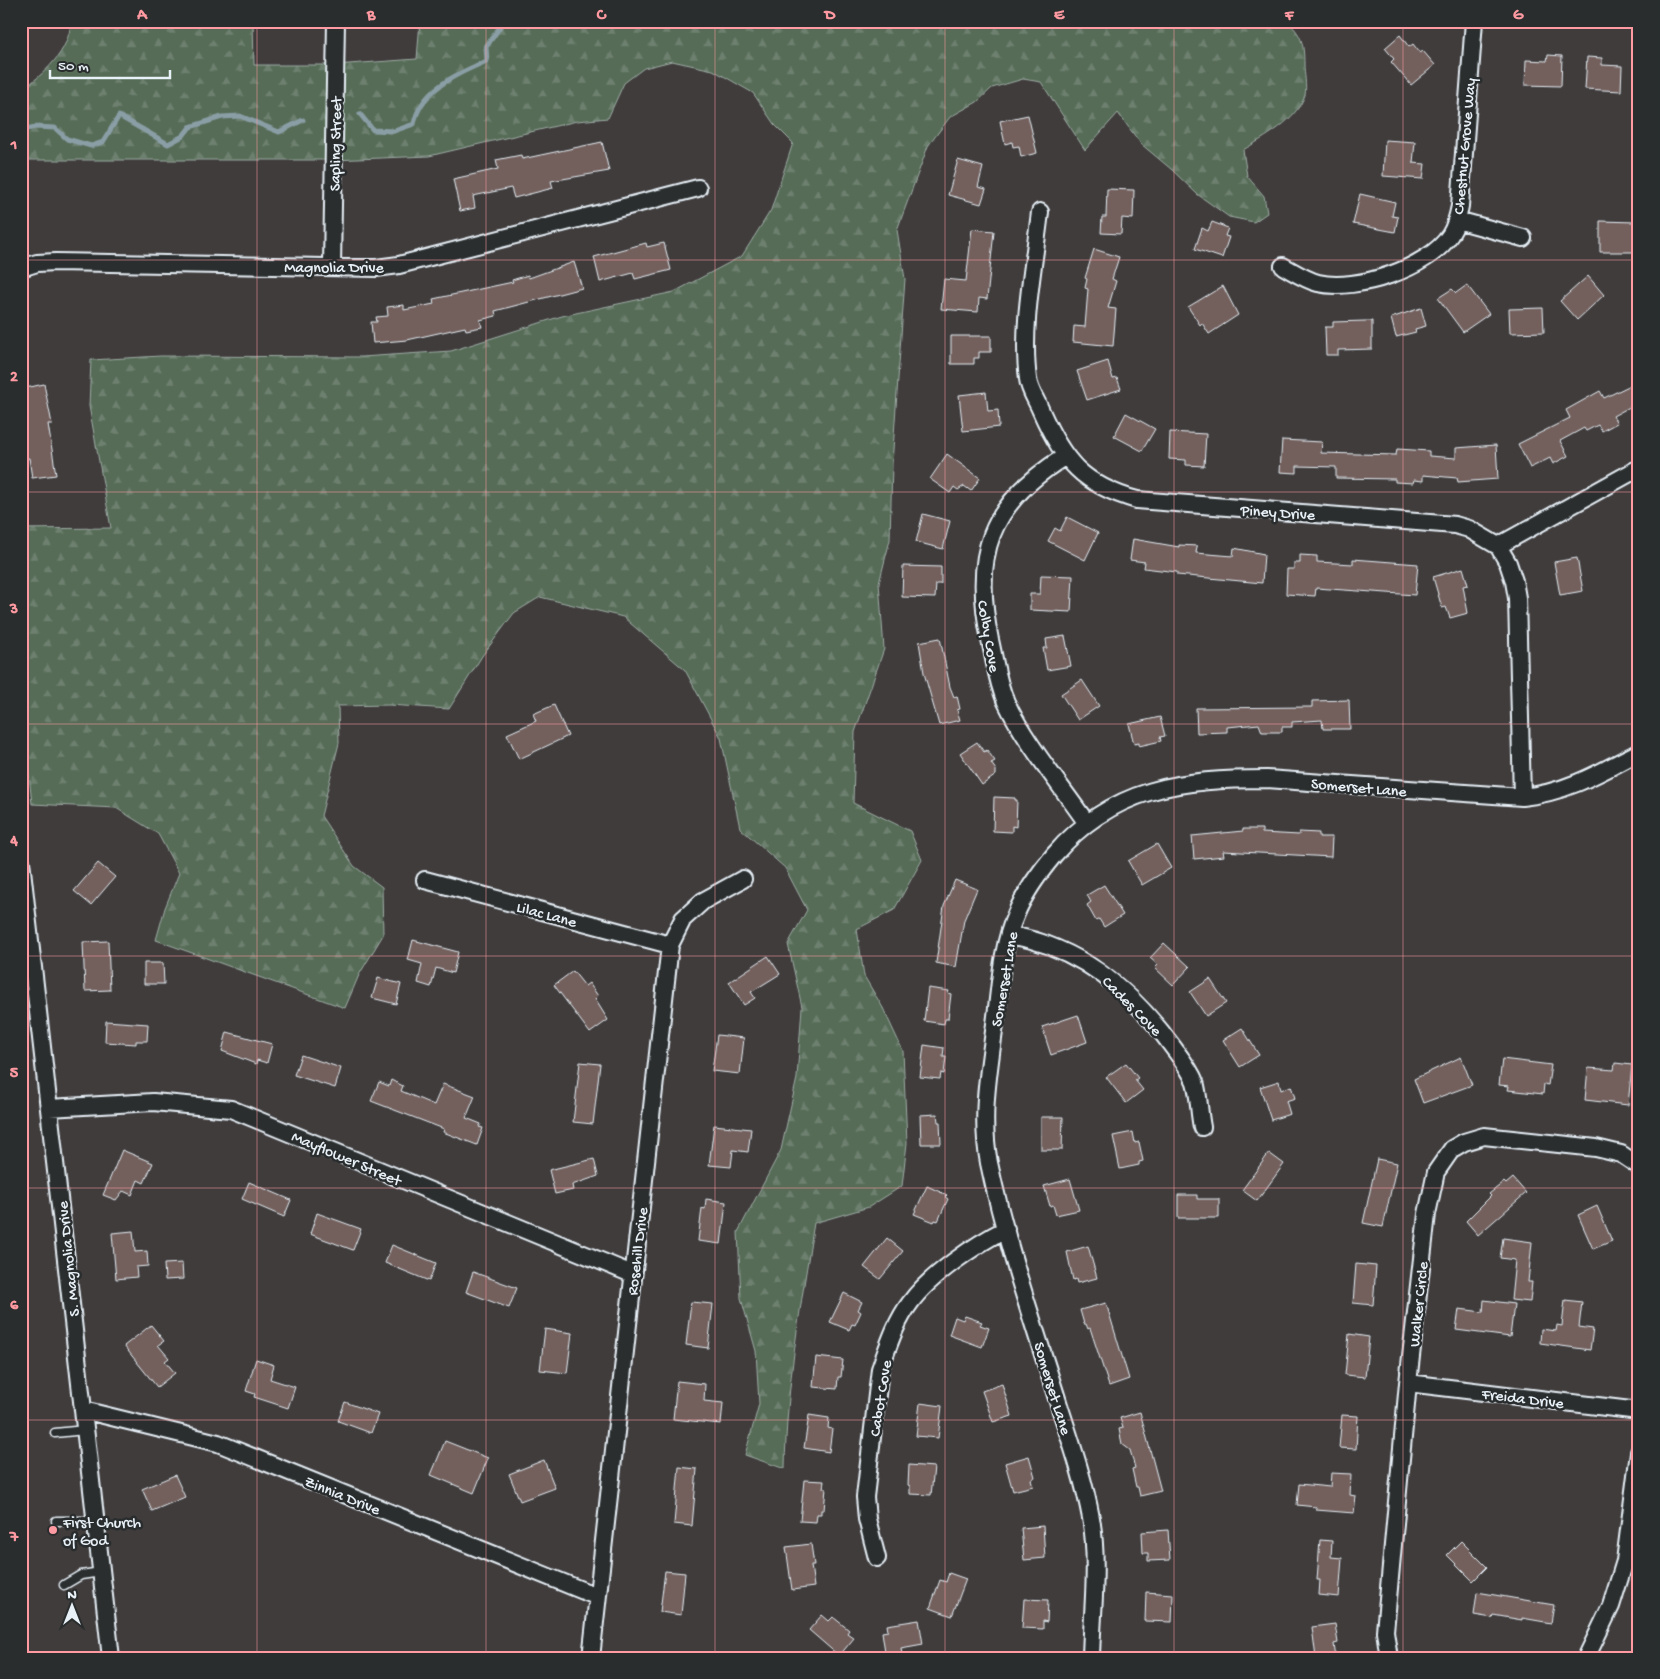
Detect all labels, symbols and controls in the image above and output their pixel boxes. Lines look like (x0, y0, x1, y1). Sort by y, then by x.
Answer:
text: A (136, 7, 148, 26)
text: B (366, 7, 376, 26)
text: C (596, 7, 607, 26)
text: D (823, 7, 836, 26)
text: E (1054, 7, 1065, 26)
text: F (1284, 7, 1295, 26)
text: G (1513, 7, 1524, 26)
scale bar (50, 48, 170, 80)
text: 50 m (58, 58, 89, 76)
street label: Chestnut Grove Way (1451, 77, 1482, 215)
street label: Sapling Street (327, 95, 348, 191)
text: 1 (10, 137, 17, 156)
street label: Magnolia Drive (284, 260, 385, 279)
text: 2 (10, 369, 18, 388)
street label: Piney Drive (1239, 502, 1316, 527)
street label: Colby Cove (971, 599, 1002, 675)
text: 3 (9, 601, 18, 620)
street label: Somerset Lane (1310, 776, 1408, 803)
text: 4 (9, 833, 18, 852)
street label: Lilac Lane (514, 899, 579, 934)
street label: Somerset Lane (989, 930, 1024, 1029)
street label: Cades Cove (1097, 973, 1165, 1042)
text: 5 (10, 1065, 19, 1084)
street label: Mayflower Street (288, 1129, 405, 1192)
street label: S. Magnolia Drive (55, 1199, 86, 1317)
street label: Rosehill Drive (625, 1206, 654, 1297)
street label: Walker Circle (1407, 1260, 1434, 1348)
text: 6 (10, 1297, 19, 1316)
street label: Somerset Lane (1028, 1340, 1074, 1438)
street label: Cabot Cove (867, 1358, 898, 1438)
street label: Freida Drive (1479, 1386, 1565, 1415)
street label: Zinnia Drive (301, 1473, 383, 1521)
place label: First Church of God (62, 1515, 141, 1552)
marker: First Church of God (47, 1524, 59, 1536)
text: 7 (9, 1529, 19, 1548)
north arrow (48, 1582, 98, 1632)
text: N (67, 1587, 77, 1604)

